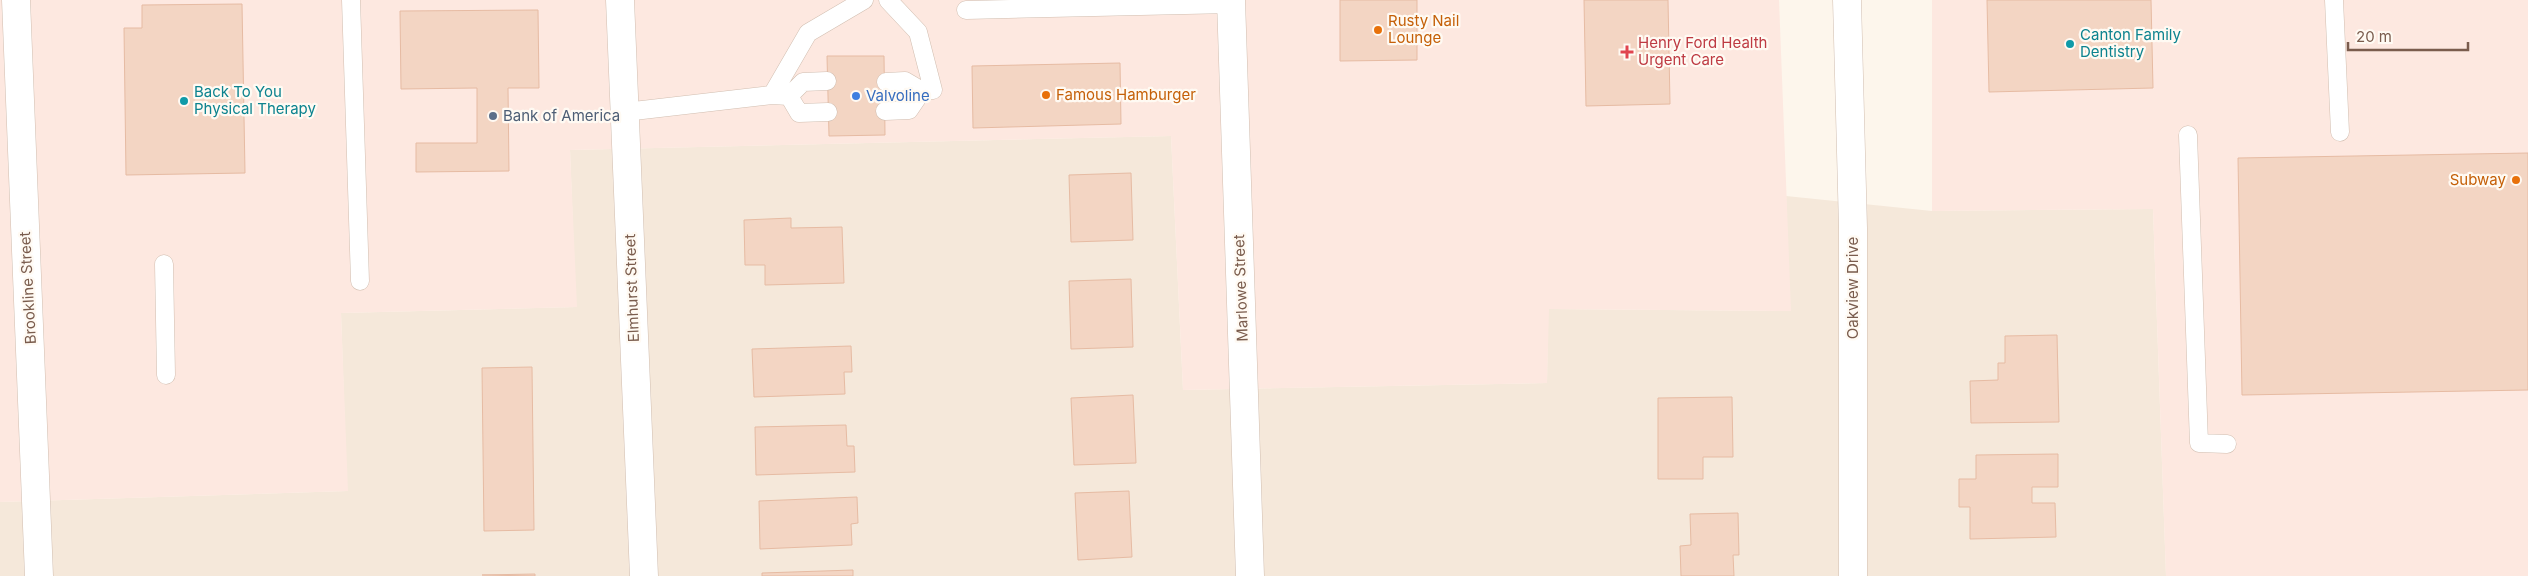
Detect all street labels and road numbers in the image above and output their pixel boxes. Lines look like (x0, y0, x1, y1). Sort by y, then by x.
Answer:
street label: Brookline Street (15, 231, 40, 345)
street label: Elmhurst Street (620, 233, 643, 343)
street label: Marlowe Street (1229, 234, 1252, 342)
street label: Oakview Drive (1843, 237, 1862, 339)

